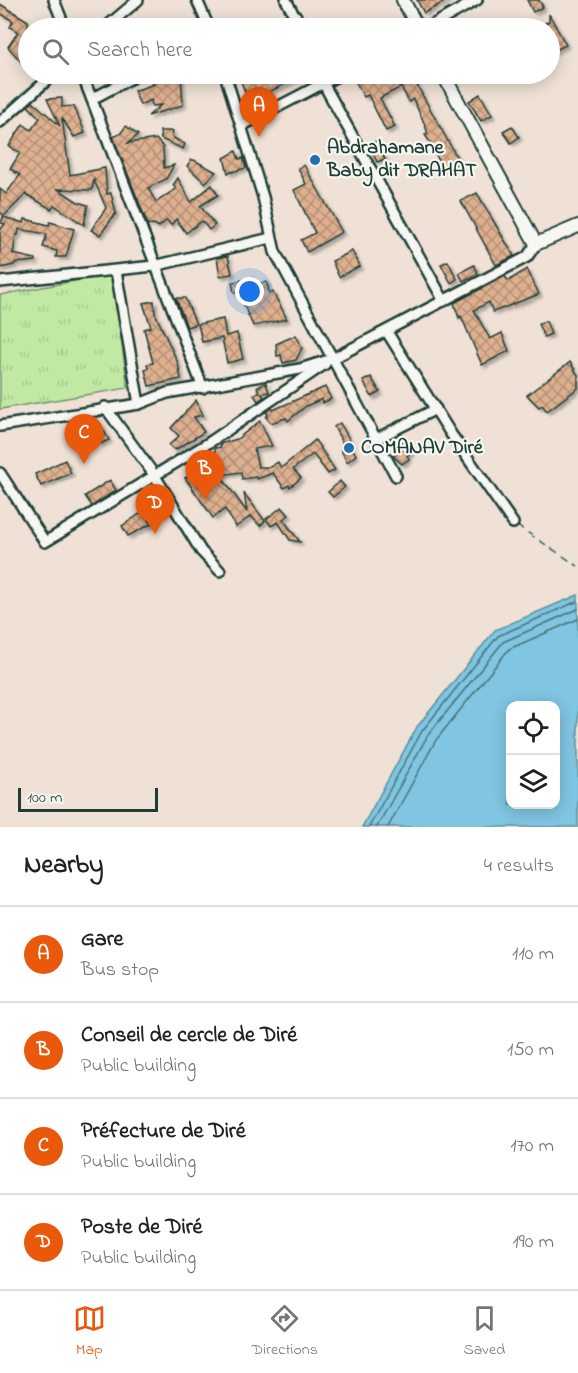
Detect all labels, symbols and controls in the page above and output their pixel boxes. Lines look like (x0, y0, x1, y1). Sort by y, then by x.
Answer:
search box (18, 18, 560, 84)
icon: search (39, 35, 72, 68)
text: Search here (87, 35, 192, 67)
pin: A (240, 88, 278, 137)
place label: Abdrahamane Baby dit DRAHAT (326, 134, 477, 187)
marker: Abdrahamane Baby dit DRAHAT (308, 153, 322, 167)
your location (235, 277, 264, 306)
pin: C (64, 414, 104, 464)
place label: COMANAV Diré (361, 434, 484, 463)
marker: COMANAV Diré (342, 441, 356, 455)
pin: B (186, 450, 224, 500)
pin: D (136, 484, 174, 534)
map controls (506, 701, 560, 809)
button: locate (506, 701, 560, 755)
button: layers (506, 755, 560, 809)
scale bar (18, 785, 158, 812)
text: 100 m (27, 786, 62, 810)
text: Nearby (24, 847, 103, 885)
text: 4 results (484, 852, 554, 881)
text: Gare (81, 924, 123, 956)
text: A (37, 940, 50, 969)
text: 110 m (512, 940, 554, 969)
text: Bus stop (81, 956, 159, 985)
text: Conseil de cercle de Diré (81, 1020, 297, 1052)
text: B (37, 1036, 50, 1065)
text: 150 m (507, 1036, 554, 1065)
text: Public building (81, 1052, 196, 1081)
text: Préfecture de Diré (81, 1116, 246, 1148)
text: C (38, 1132, 49, 1161)
text: 170 m (510, 1132, 554, 1161)
text: Public building (81, 1148, 196, 1177)
text: Poste de Diré (81, 1212, 202, 1244)
text: D (36, 1228, 51, 1257)
text: 190 m (512, 1228, 554, 1257)
text: Public building (81, 1244, 196, 1273)
tab: Map (73, 1302, 106, 1362)
tab: Directions (251, 1302, 318, 1362)
tab: Saved (463, 1302, 505, 1362)

